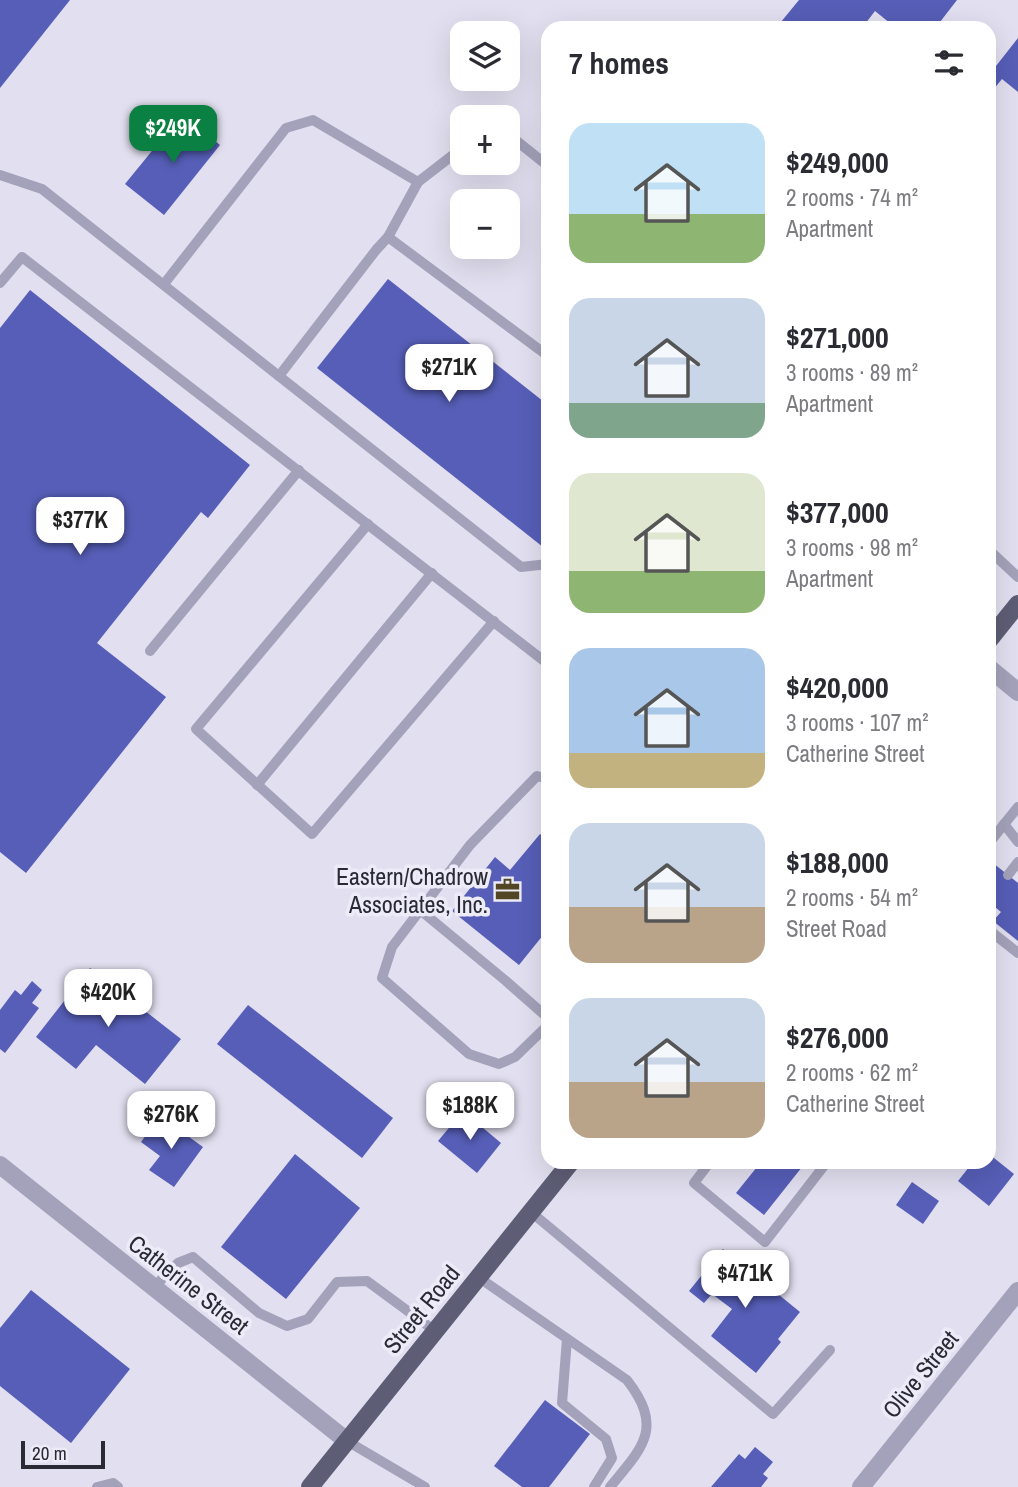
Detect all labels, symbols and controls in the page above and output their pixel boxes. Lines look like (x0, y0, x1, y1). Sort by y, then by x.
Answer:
map controls (450, 21, 520, 259)
button: layers (450, 21, 520, 91)
text: 7 homes (569, 43, 669, 83)
icon: filters (930, 44, 968, 82)
button: + (450, 105, 520, 175)
pin: $249K (124, 106, 222, 165)
text: $249K (145, 112, 201, 143)
text: $249,000 (786, 142, 889, 182)
icon: home (625, 151, 709, 235)
text: 2 rooms · 74 m² (786, 182, 918, 213)
button: − (450, 189, 520, 259)
text: Apartment (786, 213, 873, 244)
text: $271,000 (786, 317, 889, 357)
icon: home (625, 326, 709, 410)
pin: $271K (400, 344, 498, 404)
text: $271K (421, 351, 477, 382)
text: 3 rooms · 89 m² (786, 357, 918, 388)
text: Apartment (786, 388, 873, 419)
text: $377,000 (786, 492, 889, 532)
pin: $377K (31, 498, 129, 557)
icon: home (625, 501, 709, 585)
text: $377K (52, 504, 108, 535)
text: 3 rooms · 98 m² (786, 532, 918, 563)
text: Apartment (786, 563, 873, 594)
text: $420,000 (786, 667, 889, 707)
icon: home (625, 676, 709, 760)
text: 3 rooms · 107 m² (786, 707, 929, 738)
text: Catherine Street (786, 738, 924, 769)
text: $188,000 (786, 842, 889, 882)
icon: home (625, 851, 709, 935)
place label: Eastern/Chadrow Associates, Inc. (336, 860, 489, 920)
office icon: Eastern/Chadrow Associates, Inc. (494, 876, 522, 904)
text: 2 rooms · 54 m² (786, 882, 918, 913)
text: Street Road (786, 913, 887, 944)
pin: $420K (59, 970, 157, 1029)
text: $420K (80, 976, 136, 1007)
text: $276,000 (786, 1017, 889, 1057)
icon: home (625, 1026, 709, 1110)
text: 2 rooms · 62 m² (786, 1057, 918, 1088)
pin: $188K (421, 1082, 519, 1142)
text: Catherine Street (786, 1088, 924, 1119)
text: $188K (442, 1089, 498, 1120)
pin: $276K (122, 1092, 220, 1151)
text: $276K (143, 1098, 199, 1129)
street label: Catherine Street (122, 1227, 256, 1341)
pin: $471K (696, 1250, 794, 1310)
text: $471K (717, 1257, 773, 1288)
street label: Street Road (376, 1258, 466, 1360)
street label: Olive Street (875, 1323, 965, 1424)
scale bar (21, 1438, 105, 1470)
text: 20 m (32, 1440, 67, 1466)

